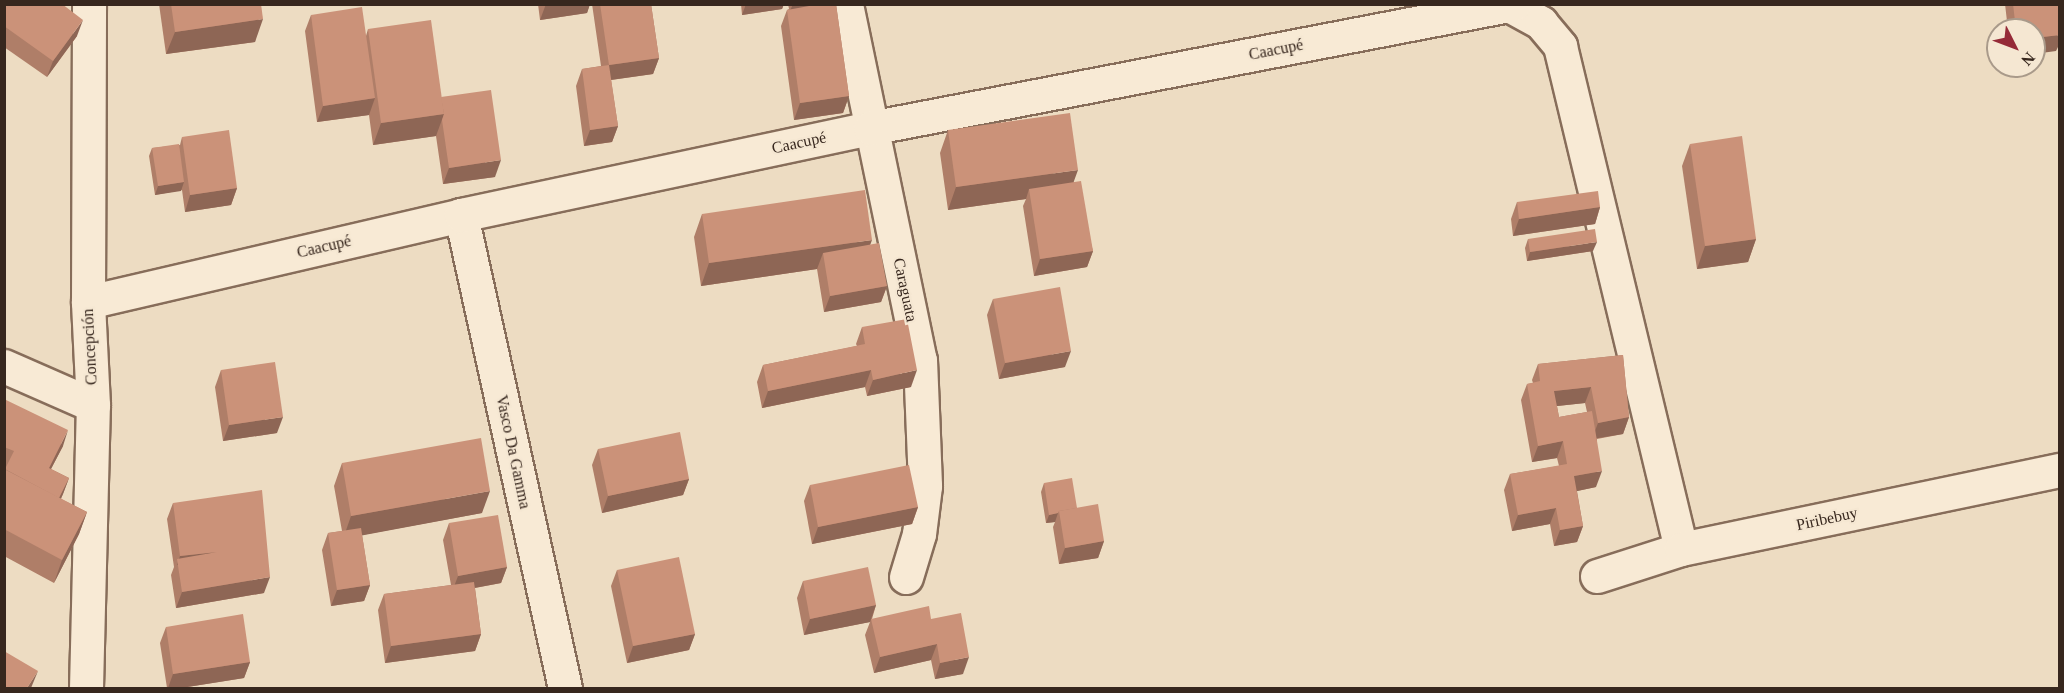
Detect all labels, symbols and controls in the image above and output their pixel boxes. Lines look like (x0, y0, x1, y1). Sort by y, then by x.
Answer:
north arrow (1986, 18, 2046, 78)
street label: Caacupé (1247, 35, 1305, 65)
text: N (2018, 49, 2038, 69)
street label: Caacupé (770, 128, 828, 158)
street label: Caacupé (295, 231, 353, 263)
street label: Caraguata (889, 256, 921, 324)
street label: Concepción (78, 308, 102, 386)
street label: Vasco Da Gamma (492, 394, 534, 510)
street label: Piribebuy (1795, 503, 1859, 535)

